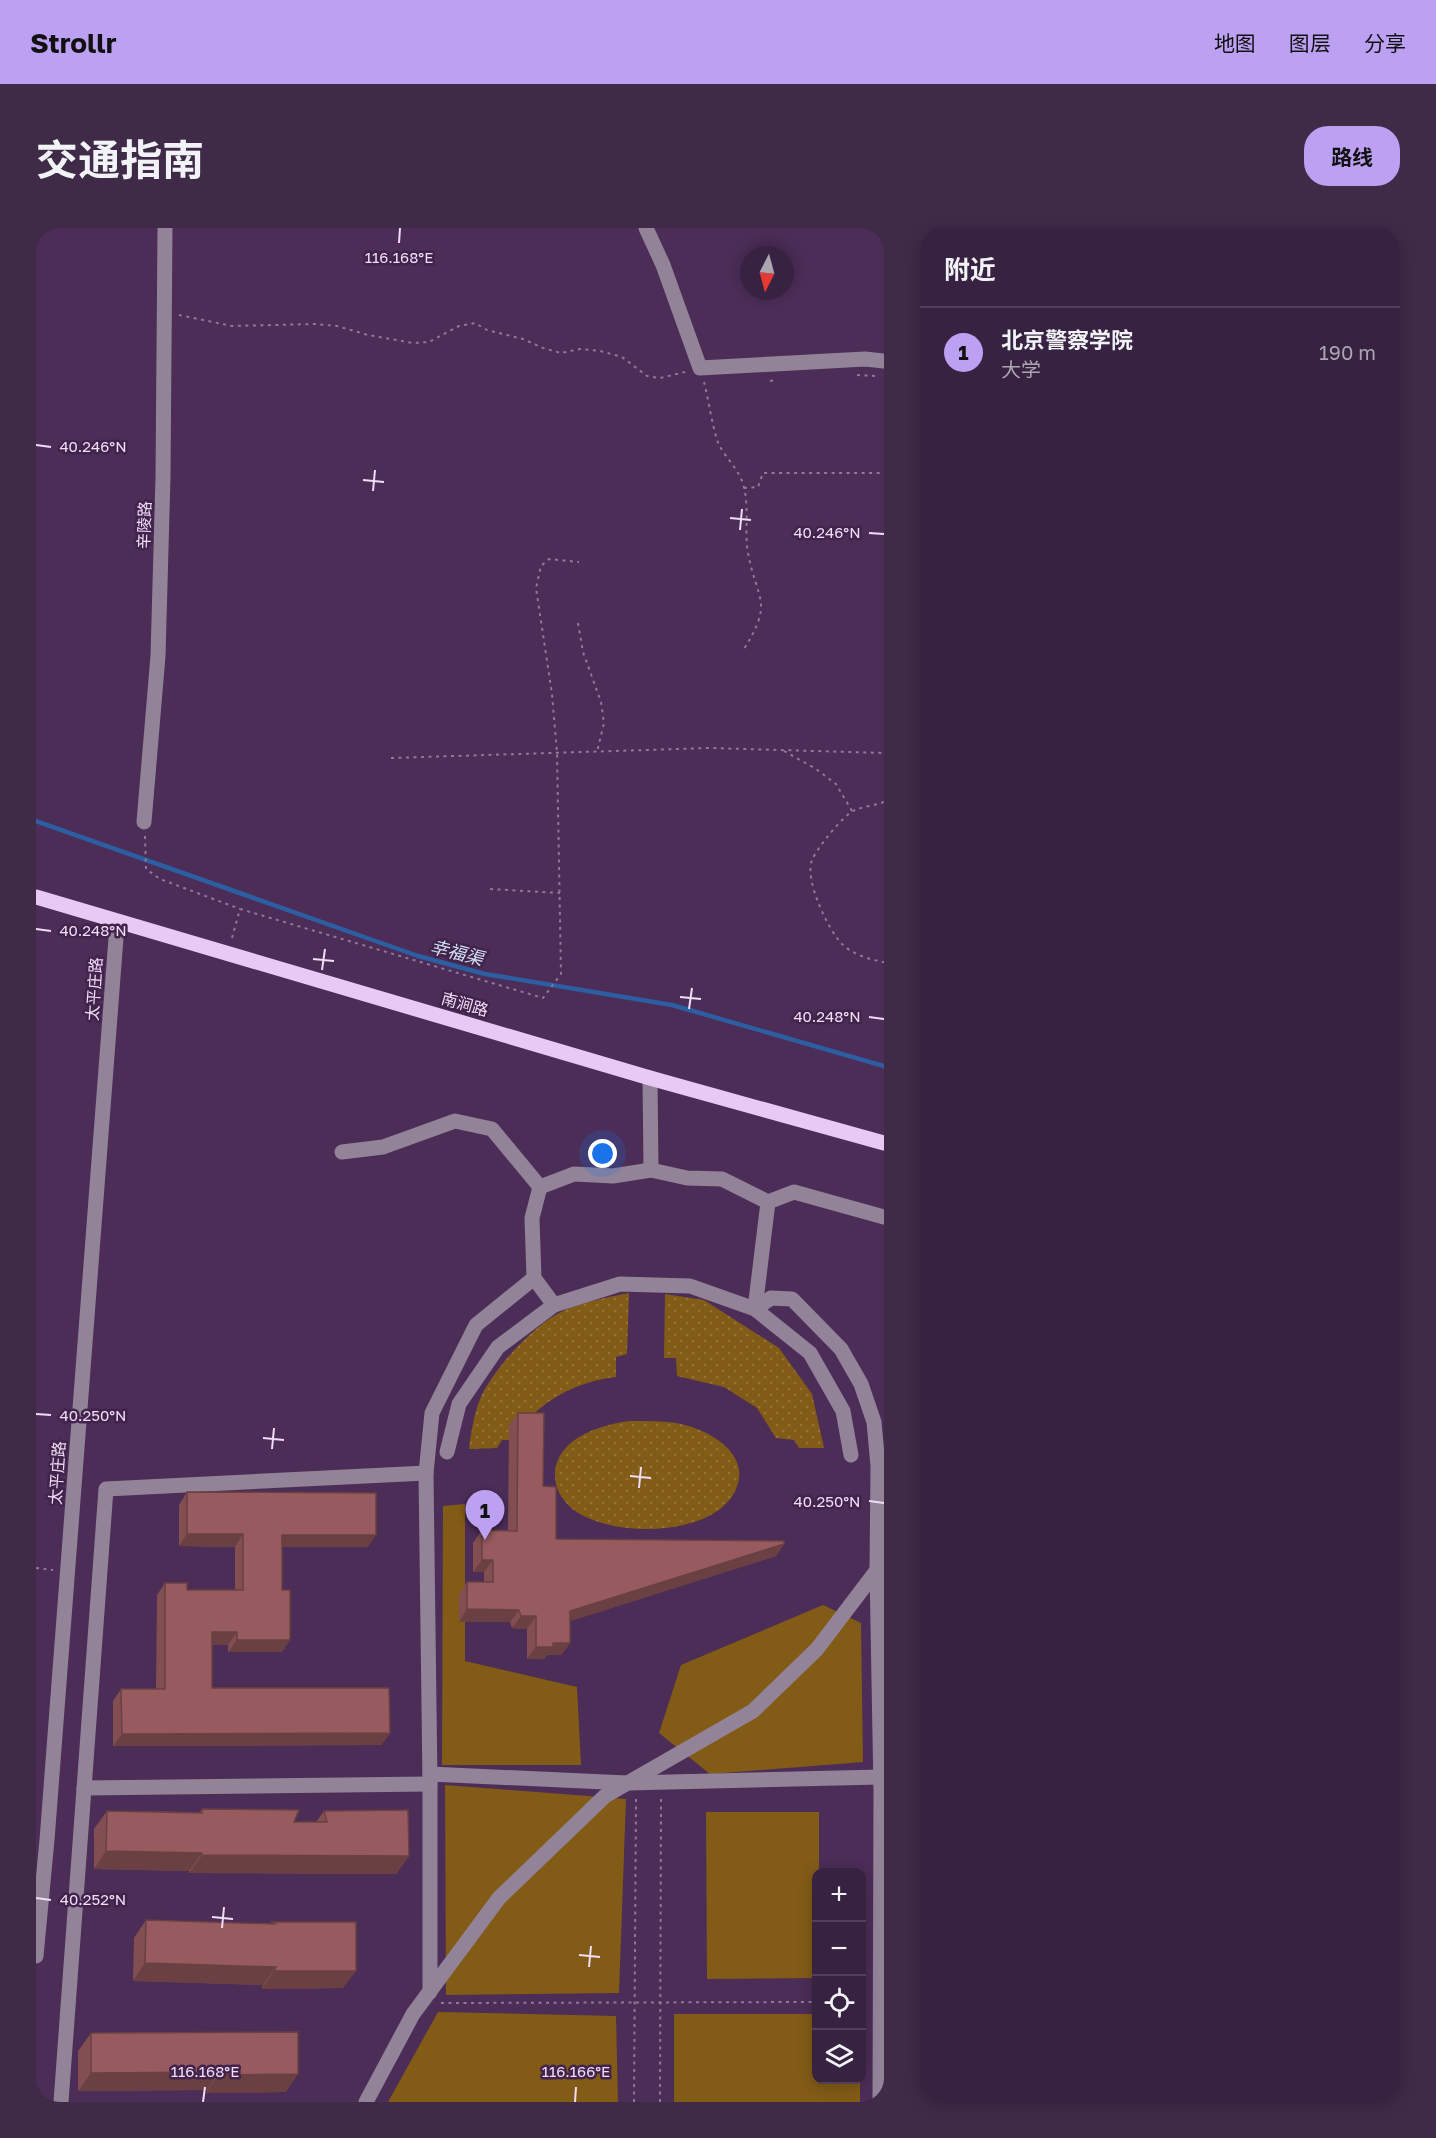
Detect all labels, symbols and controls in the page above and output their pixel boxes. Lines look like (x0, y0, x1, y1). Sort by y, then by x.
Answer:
text: Strollr (30, 26, 117, 59)
text: 地图 (1214, 30, 1256, 56)
text: 图层 (1289, 30, 1331, 56)
text: 分享 (1364, 30, 1406, 56)
button: 路线 (1304, 126, 1400, 186)
text: 交通指南 (36, 134, 204, 184)
north arrow (740, 246, 794, 300)
text: 116.168°E (365, 248, 433, 266)
text: 附近 (944, 254, 996, 285)
text: 北京警察学院 (1001, 326, 1133, 353)
text: 1 (958, 340, 969, 364)
text: 190 m (1319, 340, 1376, 364)
text: 大学 (1001, 357, 1041, 381)
text: 40.246°N (59, 437, 127, 455)
street label: 辛陵路 (133, 501, 155, 549)
text: 40.246°N (793, 523, 861, 541)
text: 40.248°N (59, 921, 127, 939)
water label: 幸福渠 (428, 935, 489, 970)
street label: 太平庄路 (82, 956, 106, 1022)
street label: 南涧路 (439, 988, 491, 1020)
text: 40.248°N (793, 1007, 861, 1025)
your location (588, 1139, 617, 1168)
text: 40.250°N (60, 1406, 126, 1424)
street label: 太平庄路 (45, 1440, 69, 1506)
pin: 1 (466, 1490, 504, 1540)
text: 40.250°N (794, 1492, 860, 1510)
map controls (812, 1868, 866, 2084)
button: + (812, 1868, 866, 1922)
text: 40.252°N (60, 1890, 126, 1908)
button: − (812, 1922, 866, 1976)
button: locate (812, 1976, 866, 2030)
button: layers (812, 2030, 866, 2084)
text: 116.168°E (171, 2062, 239, 2080)
text: 116.166°E (542, 2062, 610, 2080)

